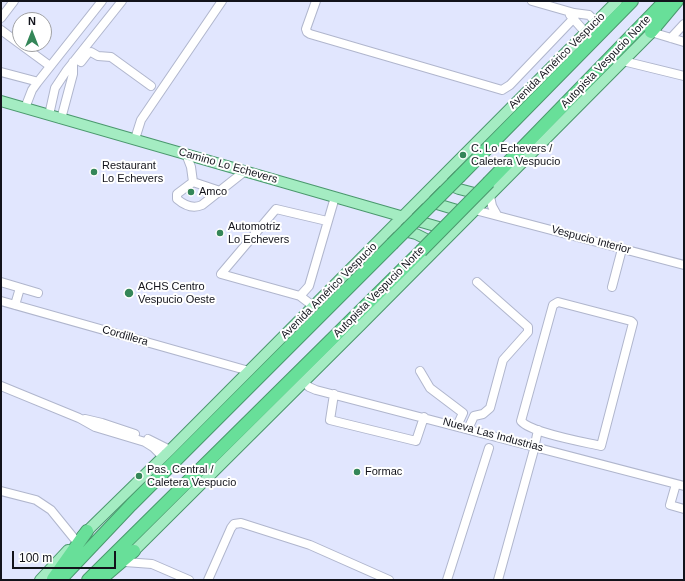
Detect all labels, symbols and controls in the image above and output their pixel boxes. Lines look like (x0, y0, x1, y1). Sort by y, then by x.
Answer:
street label: Avenida Américo Vespucio (506, 10, 608, 112)
north arrow (12, 12, 52, 52)
street label: Autopista Vespucio Norte (558, 13, 654, 111)
text: N (28, 15, 36, 27)
place label: C. Lo Echevers / Caletera Vespucio (471, 142, 560, 168)
street label: Camino Lo Echevers (177, 146, 279, 186)
marker: C. Lo Echevers / Caletera Vespucio (458, 150, 468, 160)
place label: Restaurant Lo Echevers (102, 159, 163, 185)
marker: Restaurant Lo Echevers (89, 167, 99, 177)
place label: Amco (199, 185, 227, 199)
marker: Amco (186, 187, 196, 197)
place label: Automotriz Lo Echevers (228, 220, 289, 246)
street label: Vespucio Interior (550, 223, 632, 257)
marker: Automotriz Lo Echevers (215, 228, 225, 238)
street label: Avenida Américo Vespucio (278, 240, 380, 342)
street label: Autopista Vespucio Norte (331, 244, 427, 340)
place label: ACHS Centro Vespucio Oeste (138, 280, 215, 306)
marker: ACHS Centro Vespucio Oeste (123, 287, 135, 299)
street label: Cordillera (101, 323, 149, 349)
street label: Nueva Las Industrias (441, 415, 545, 455)
place label: Pas. Central / Caletera Vespucio (147, 463, 236, 489)
place label: Formac (365, 465, 402, 479)
marker: Formac (352, 467, 362, 477)
marker: Pas. Central / Caletera Vespucio (134, 471, 144, 481)
scale bar (14, 543, 118, 569)
text: 100 m (19, 551, 52, 565)

